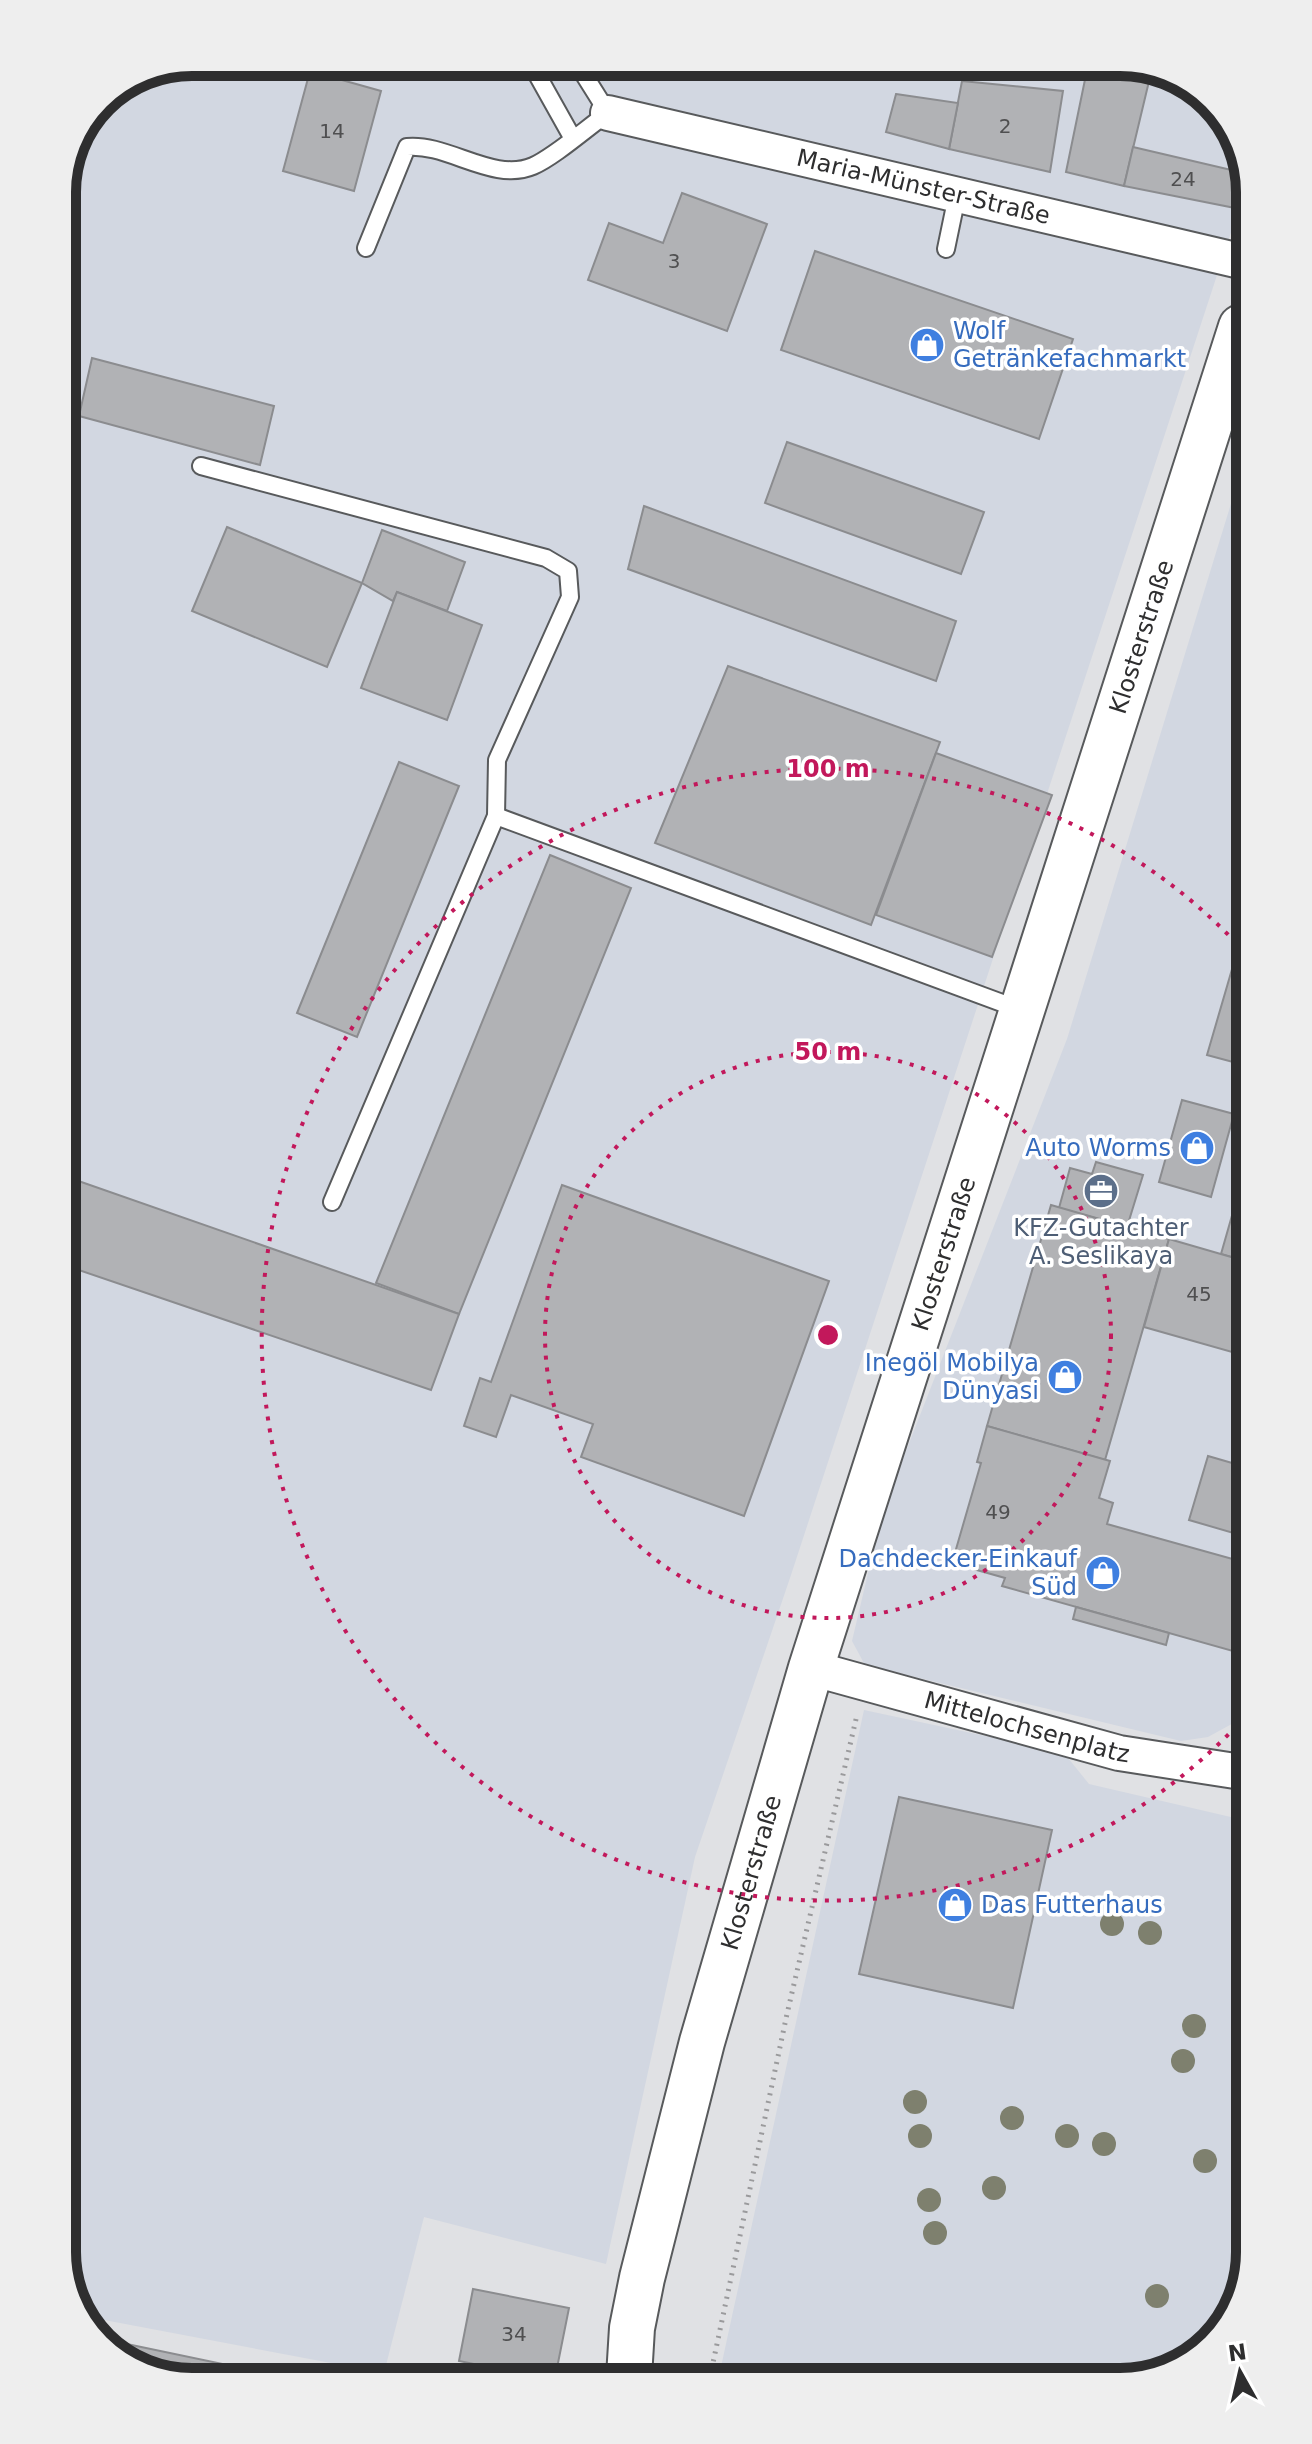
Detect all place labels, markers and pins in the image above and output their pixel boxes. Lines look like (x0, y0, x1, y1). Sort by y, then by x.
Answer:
place label: Wolf Getränkefachmarkt (953, 317, 1186, 373)
shop icon: Wolf Getränkefachmarkt (908, 326, 946, 364)
shop icon: Auto Worms (1178, 1129, 1216, 1167)
place label: Auto Worms (1025, 1134, 1171, 1162)
office icon: KFZ-Gutachter A. Seslikaya (1082, 1172, 1120, 1210)
place label: KFZ-Gutachter A. Seslikaya (1013, 1214, 1189, 1270)
centre of rings (814, 1321, 842, 1349)
place label: Inegöl Mobilya Dünyasi (865, 1349, 1039, 1405)
shop icon: Inegöl Mobilya Dünyasi (1046, 1358, 1084, 1396)
place label: Dachdecker-Einkauf Süd (839, 1545, 1078, 1601)
shop icon: Dachdecker-Einkauf Süd (1084, 1554, 1122, 1592)
shop icon: Das Futterhaus (936, 1886, 974, 1924)
place label: Das Futterhaus (981, 1891, 1163, 1919)

